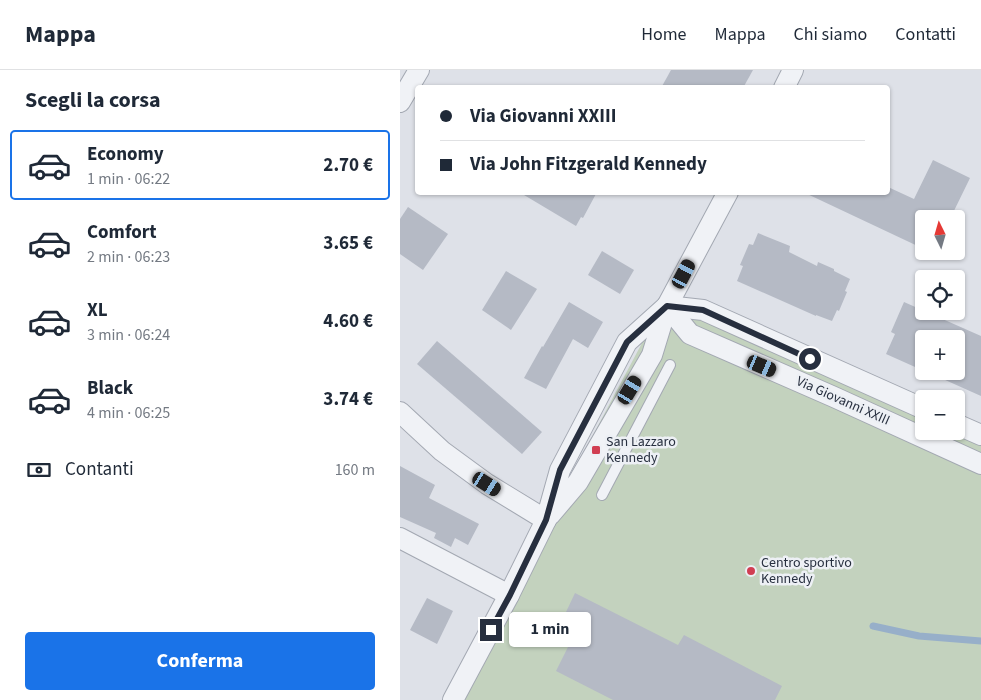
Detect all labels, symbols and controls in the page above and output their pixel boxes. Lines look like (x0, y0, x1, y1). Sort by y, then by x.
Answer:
text: Mappa (25, 17, 96, 52)
text: Home (641, 22, 687, 47)
text: Mappa (715, 22, 766, 47)
text: Chi siamo (794, 22, 867, 47)
text: Contatti (895, 22, 956, 47)
text: Scegli la corsa (25, 84, 161, 116)
text: Via Giovanni XXIII (470, 103, 616, 130)
text: Economy (87, 141, 164, 168)
icon: car (27, 143, 72, 188)
text: Via John Fitzgerald Kennedy (470, 151, 707, 178)
text: 2.70 € (323, 152, 373, 179)
text: 1 min · 06:22 (87, 168, 170, 190)
north arrow (915, 210, 965, 260)
map controls (915, 210, 965, 440)
text: Comfort (87, 219, 157, 246)
icon: car (27, 221, 72, 266)
text: 3.65 € (323, 230, 373, 257)
text: 2 min · 06:23 (87, 246, 170, 268)
car (670, 257, 697, 291)
button: locate (915, 270, 965, 320)
text: XL (87, 297, 108, 324)
icon: car (27, 299, 72, 344)
text: 4.60 € (323, 308, 373, 335)
text: 3 min · 06:24 (87, 324, 170, 346)
button: + (915, 330, 965, 380)
route start (799, 348, 821, 370)
car (745, 353, 778, 379)
street label: Via Giovanni XXIII (793, 371, 893, 431)
car (615, 373, 644, 407)
text: Black (87, 375, 133, 402)
icon: car (27, 377, 72, 422)
text: 3.74 € (323, 386, 373, 413)
button: − (915, 390, 965, 440)
text: 4 min · 06:25 (87, 402, 170, 424)
place label: San Lazzaro Kennedy (606, 432, 676, 468)
marker: San Lazzaro Kennedy (590, 444, 602, 456)
icon: cash (25, 456, 53, 484)
text: Contanti (65, 456, 134, 483)
text: 160 m (335, 459, 375, 481)
car (470, 470, 503, 498)
place label: Centro sportivo Kennedy (761, 553, 852, 589)
marker: Centro sportivo Kennedy (745, 565, 757, 577)
callout: 1 min (508, 612, 591, 648)
text: 1 min (531, 618, 569, 640)
route end (480, 619, 502, 641)
button: Conferma (25, 632, 375, 690)

